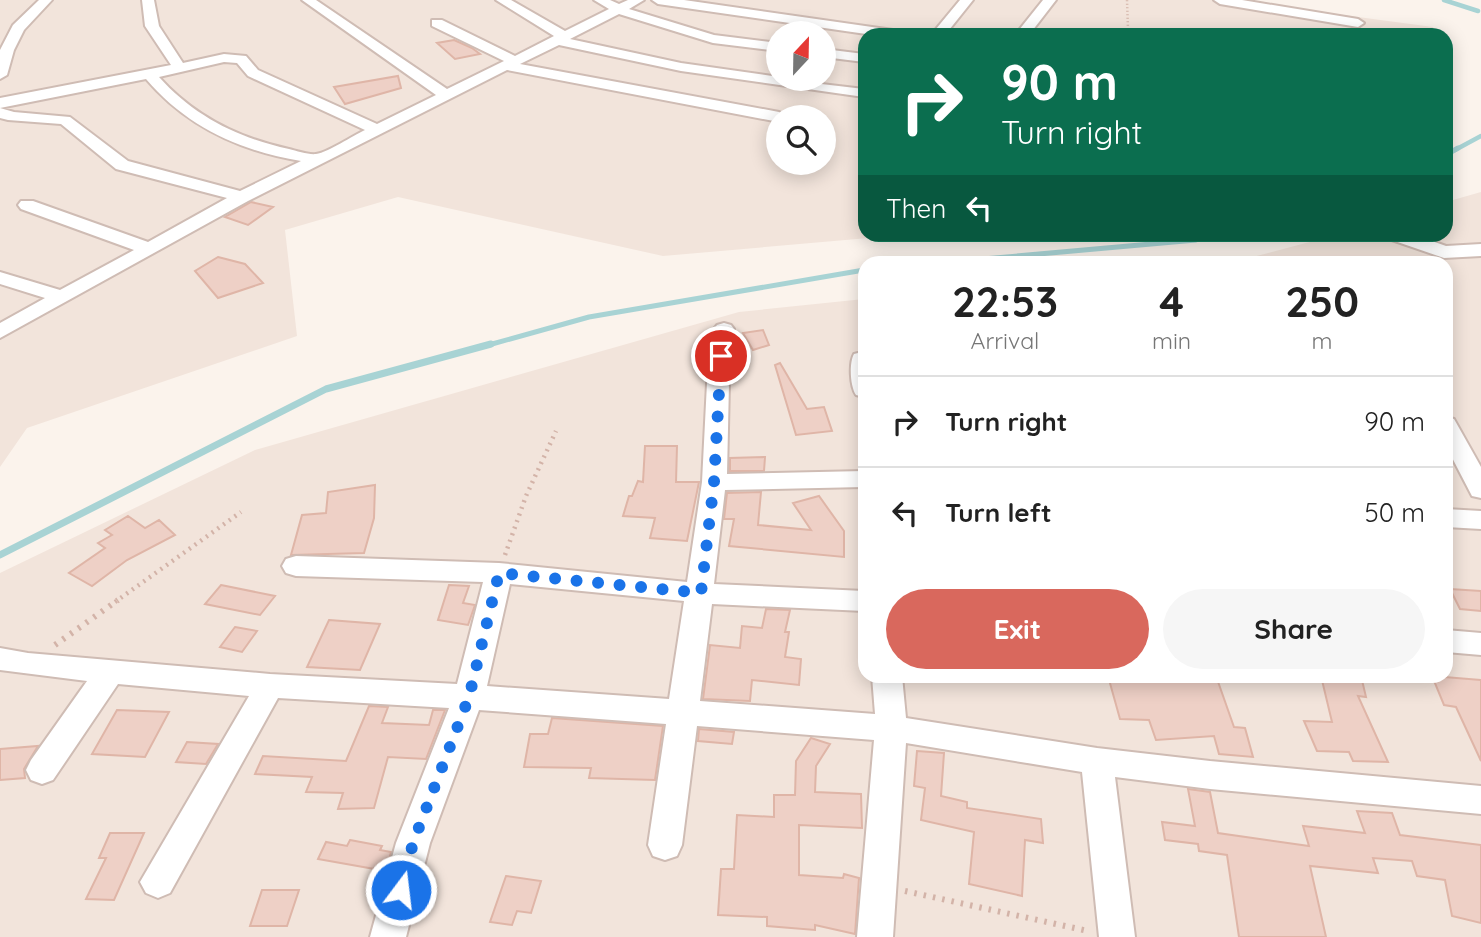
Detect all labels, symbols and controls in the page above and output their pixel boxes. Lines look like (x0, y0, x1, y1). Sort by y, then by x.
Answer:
north arrow (766, 21, 836, 91)
map controls (766, 21, 836, 175)
text: 90 m (1001, 51, 1118, 112)
icon: right (886, 56, 977, 147)
button: search (766, 105, 836, 175)
text: Turn right (1001, 112, 1142, 152)
icon: left (960, 189, 998, 227)
text: Then (886, 192, 946, 225)
text: 22:53 (952, 275, 1058, 328)
text: 4 (1159, 275, 1184, 328)
text: 250 (1285, 275, 1359, 328)
pin (691, 326, 751, 386)
text: Arrival (971, 326, 1039, 355)
text: min (1152, 326, 1191, 355)
text: m (1312, 326, 1333, 355)
icon: arrive (702, 337, 740, 375)
icon: right (886, 403, 924, 441)
text: Turn right (945, 405, 1067, 438)
text: 90 m (1364, 405, 1425, 438)
icon: left (886, 494, 924, 532)
text: Turn left (945, 496, 1052, 529)
text: 50 m (1365, 496, 1425, 529)
button: Exit (886, 589, 1149, 669)
button: Share (1163, 589, 1425, 669)
position arrow (364, 853, 438, 927)

